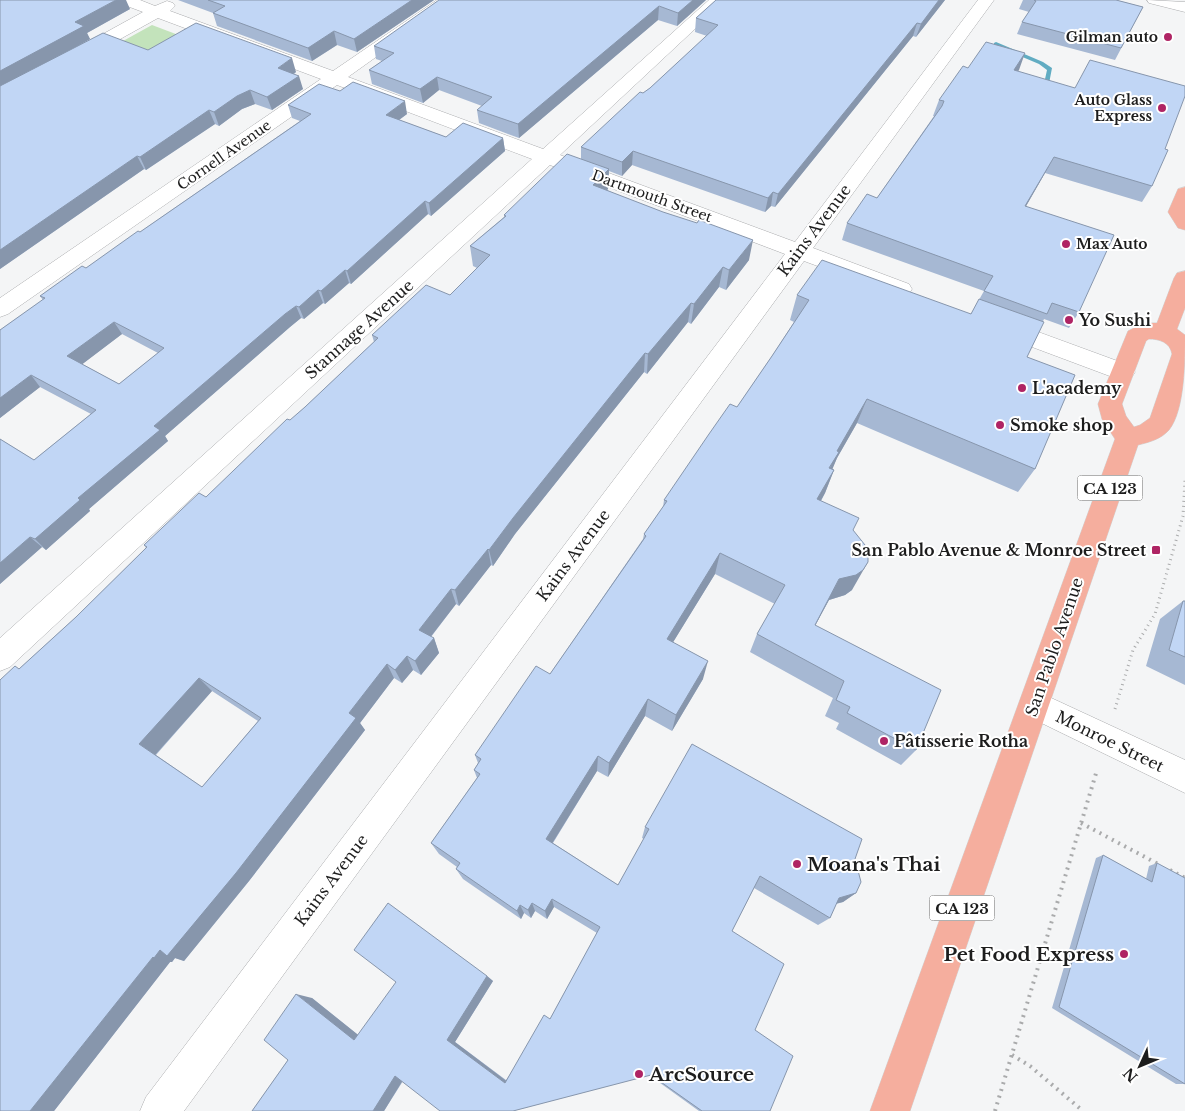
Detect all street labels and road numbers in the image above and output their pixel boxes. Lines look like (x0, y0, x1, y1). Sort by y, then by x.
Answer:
street label: Cornell Avenue (174, 116, 274, 194)
street label: Dartmouth Street (589, 166, 715, 226)
street label: Kains Avenue (773, 180, 855, 280)
street label: Stannage Avenue (300, 275, 418, 383)
road number: CA 123 (1078, 476, 1142, 500)
street label: Kains Avenue (532, 505, 614, 605)
street label: San Pablo Avenue (1021, 575, 1087, 719)
street label: Monroe Street (1052, 706, 1168, 776)
street label: Kains Avenue (290, 830, 372, 930)
road number: CA 123 (930, 896, 994, 920)

